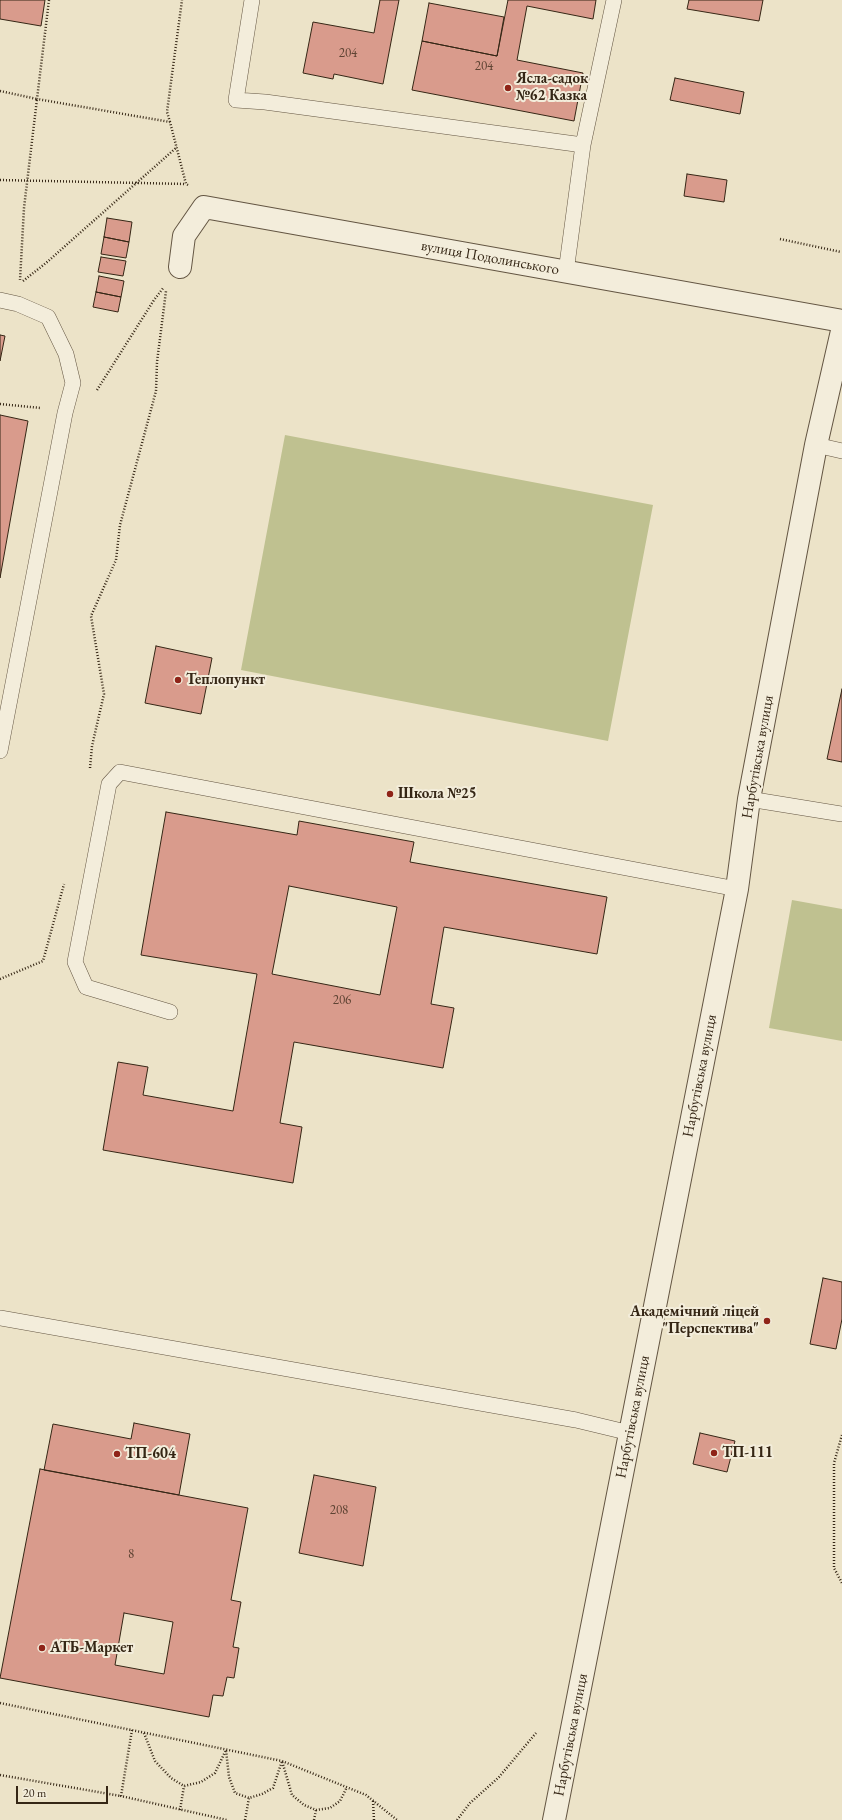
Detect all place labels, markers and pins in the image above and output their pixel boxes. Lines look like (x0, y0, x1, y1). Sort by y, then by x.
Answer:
place label: Ясла-садок №62 Казка (516, 70, 588, 105)
marker: Ясла-садок №62 Казка (503, 83, 513, 93)
place label: Теплопункт (186, 671, 265, 689)
marker: Теплопункт (173, 675, 183, 685)
place label: Школа №25 (398, 785, 477, 803)
marker: Школа №25 (385, 789, 395, 799)
place label: Академічний ліцей "Перспектива" (630, 1303, 759, 1338)
marker: Академічний ліцей "Перспектива" (762, 1316, 772, 1326)
place label: ТП-111 (722, 1444, 773, 1462)
place label: ТП-604 (125, 1445, 176, 1463)
marker: ТП-111 (709, 1448, 719, 1458)
marker: ТП-604 (112, 1449, 122, 1459)
place label: АТБ-Маркет (50, 1639, 133, 1657)
marker: АТБ-Маркет (37, 1643, 47, 1653)

